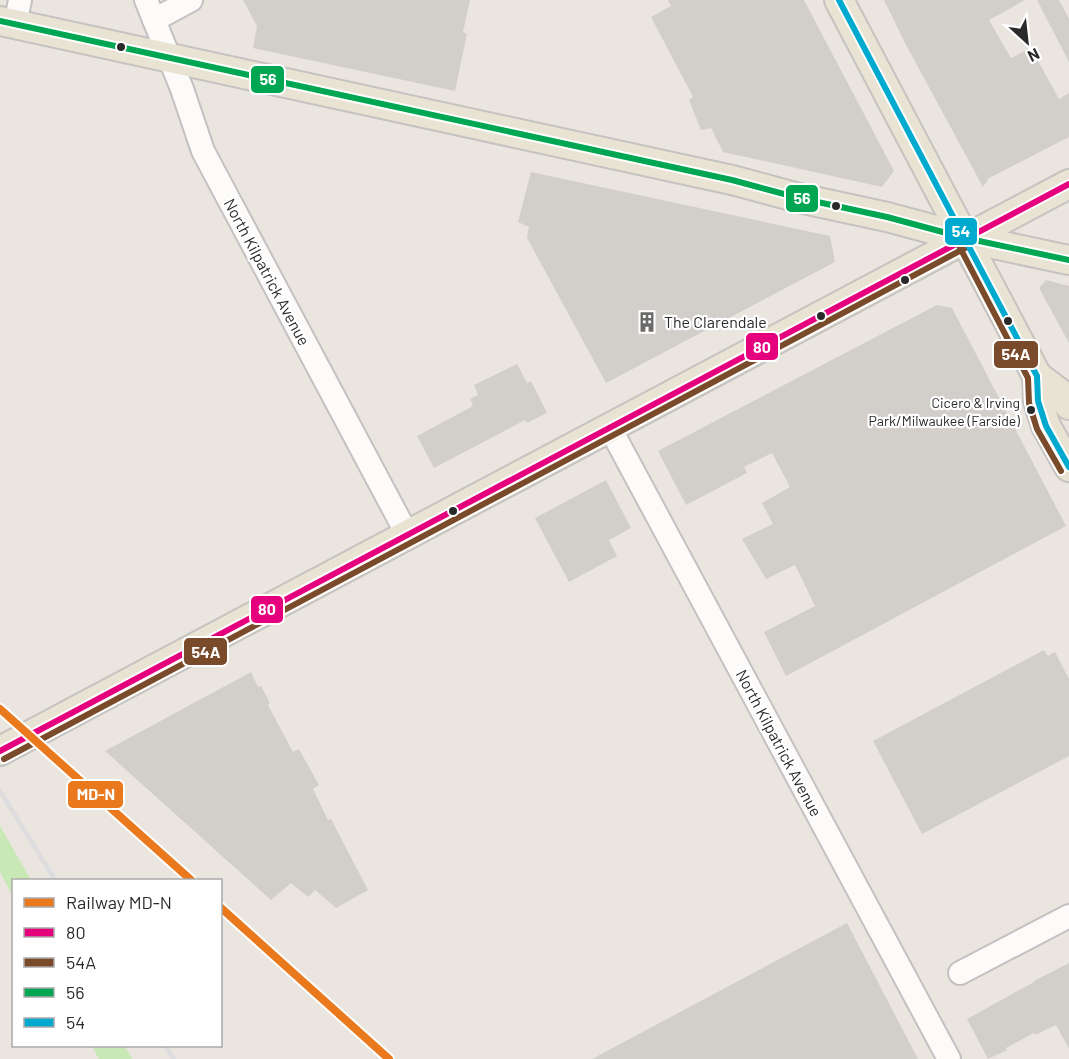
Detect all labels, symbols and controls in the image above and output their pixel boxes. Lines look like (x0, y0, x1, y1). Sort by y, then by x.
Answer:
north arrow (997, 12, 1057, 72)
unlabelled marker (115, 41, 127, 53)
text: N (1025, 45, 1043, 67)
line badge: 56 (250, 65, 285, 94)
text: 56 (259, 69, 277, 88)
line badge: 56 (785, 184, 819, 213)
text: 56 (793, 188, 811, 207)
street label: North Kilpatrick Avenue (221, 195, 314, 349)
unlabelled marker (830, 200, 842, 212)
line badge: 54 (944, 217, 978, 246)
text: 54 (952, 221, 970, 240)
unlabelled marker (899, 274, 911, 286)
building icon: The Clarendale (635, 310, 659, 334)
unlabelled marker (815, 310, 827, 322)
place label: The Clarendale (664, 312, 767, 331)
unlabelled marker (1002, 315, 1014, 327)
line badge: 80 (745, 332, 779, 361)
text: 80 (753, 337, 771, 356)
line badge: 54A (993, 340, 1039, 369)
text: 54A (1001, 344, 1031, 363)
place label: Cicero & Irving Park/Milwaukee (Farside) (869, 394, 1020, 429)
marker: Cicero & Irving Park/Milwaukee (Farside) (1025, 404, 1037, 416)
unlabelled marker (447, 505, 459, 517)
line badge: 80 (250, 595, 284, 624)
text: 80 (258, 599, 276, 618)
line badge: 54A (183, 637, 228, 666)
text: 54A (191, 642, 221, 661)
street label: North Kilpatrick Avenue (733, 666, 826, 820)
line badge: MD-N (67, 780, 124, 809)
text: MD-N (77, 784, 115, 803)
legend (12, 879, 222, 1047)
text: Railway MD-N (66, 891, 172, 913)
text: 80 (66, 921, 86, 943)
text: 54A (66, 951, 96, 973)
text: 56 (66, 981, 85, 1003)
text: 54 (66, 1011, 85, 1033)

